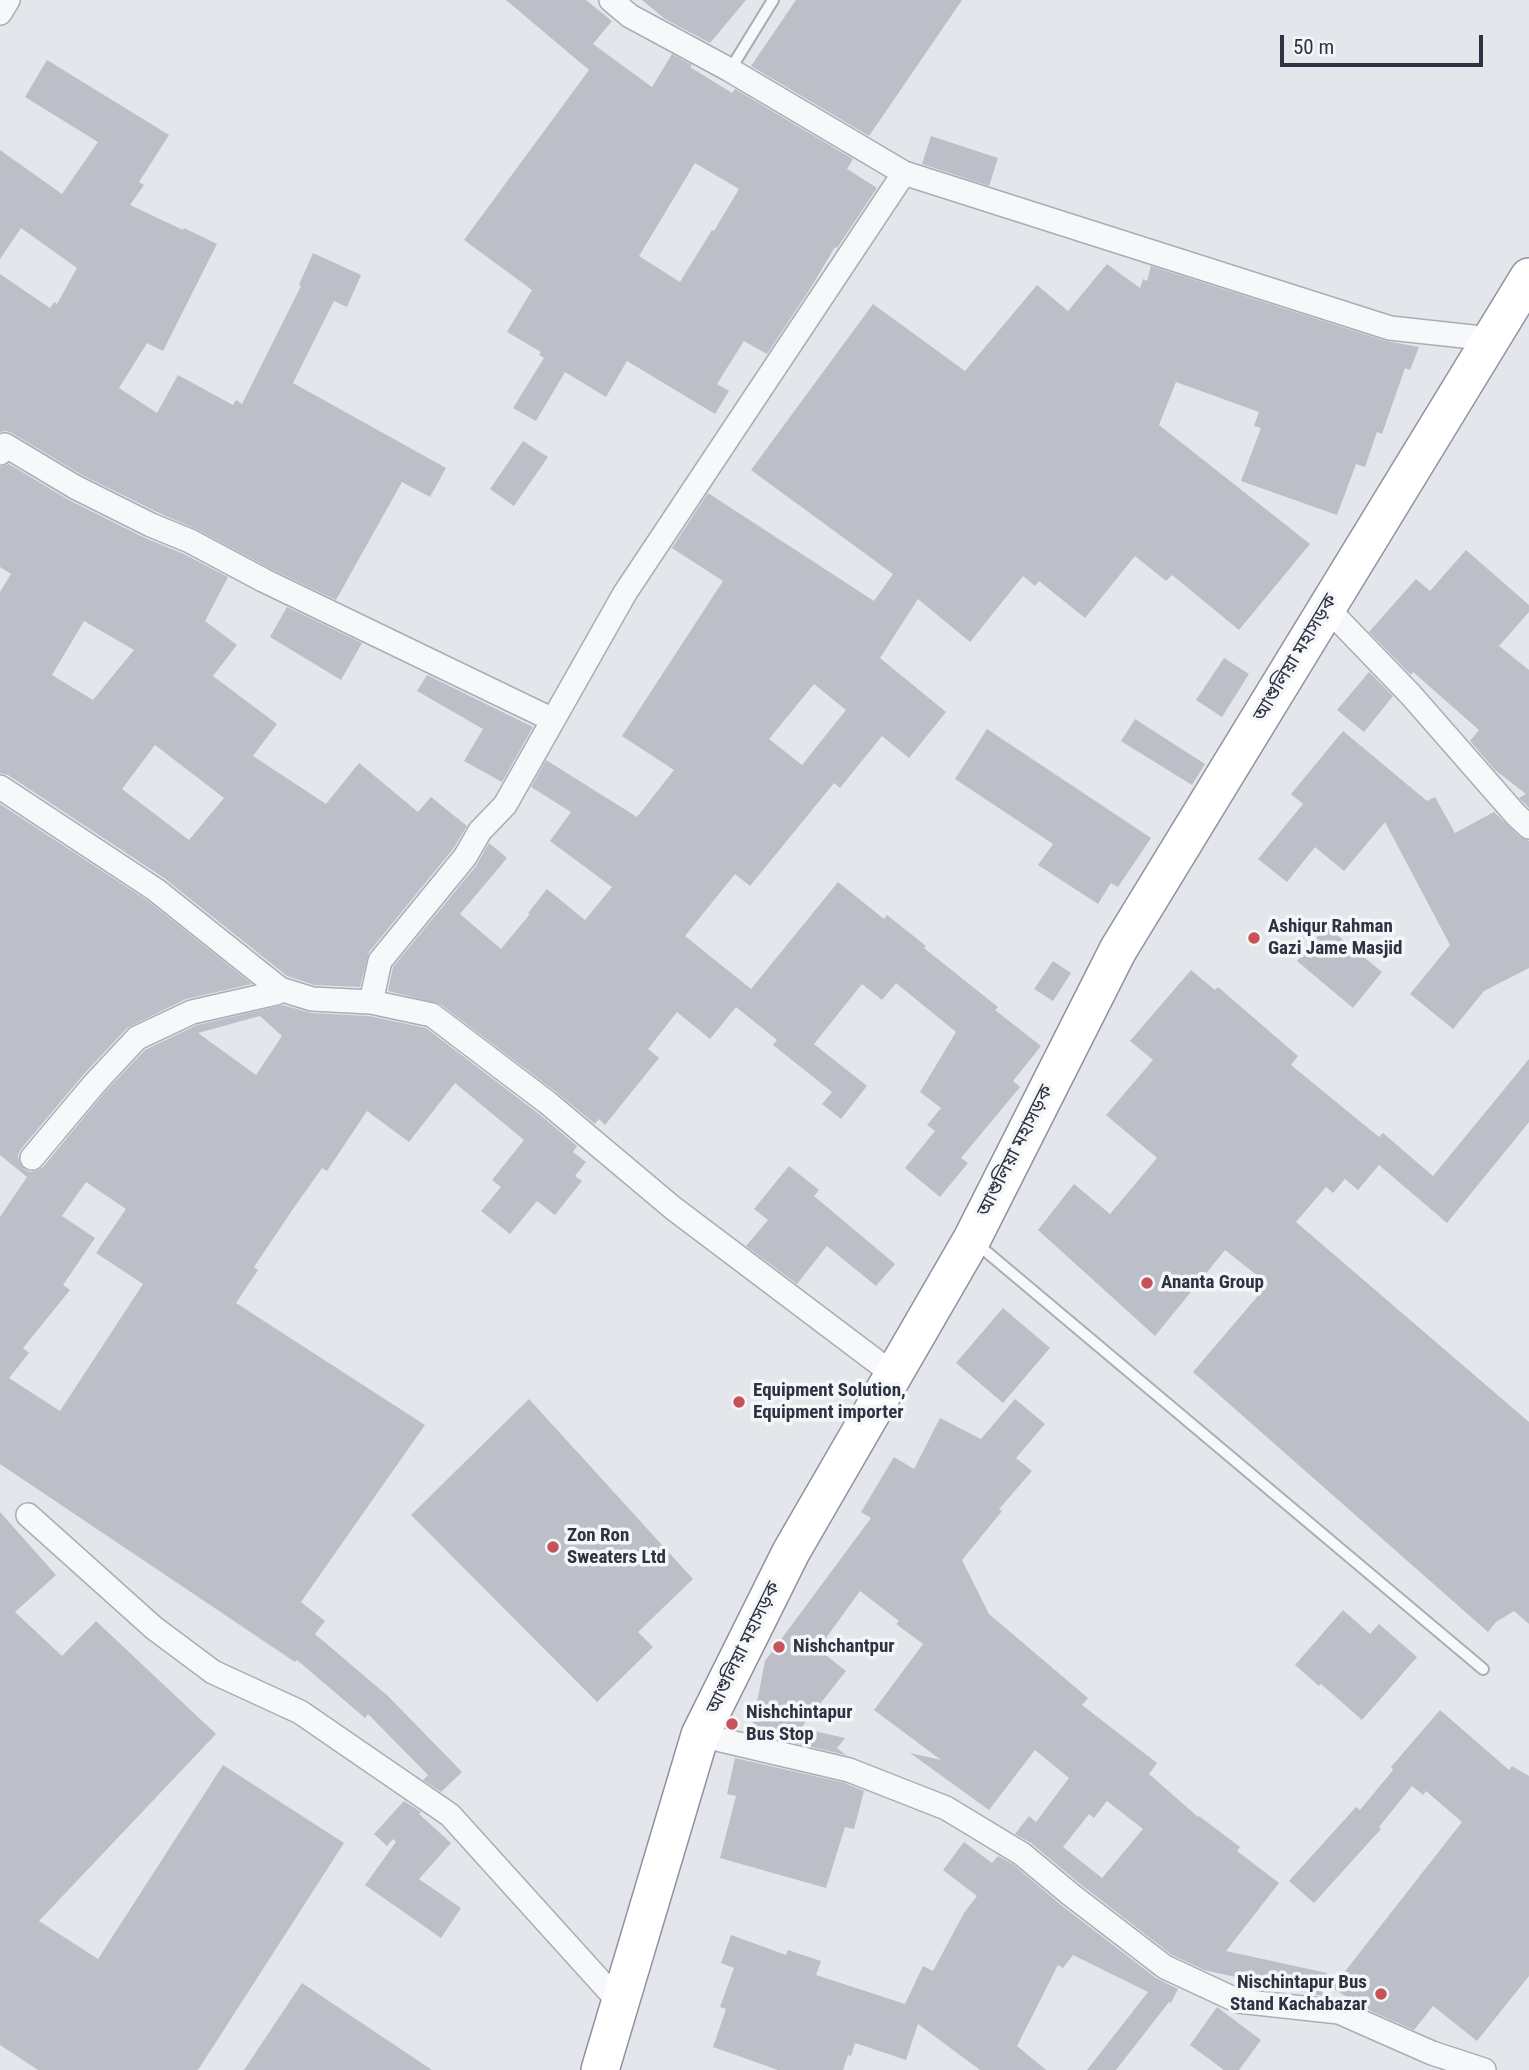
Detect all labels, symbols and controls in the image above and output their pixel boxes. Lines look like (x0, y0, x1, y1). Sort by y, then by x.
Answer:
scale bar (1284, 21, 1487, 65)
text: 50 m (1293, 35, 1334, 59)
street label: আশুলিয়া মহাসড়ক (1249, 590, 1343, 726)
place label: Ashiqur Rahman Gazi Jame Masjid (1268, 916, 1403, 960)
marker: Ashiqur Rahman Gazi Jame Masjid (1246, 930, 1262, 946)
street label: আশুলিয়া মহাসড়ক (973, 1082, 1059, 1220)
place label: Ananta Group (1161, 1272, 1264, 1294)
marker: Ananta Group (1139, 1275, 1155, 1291)
place label: Equipment Solution, Equipment importer (753, 1380, 906, 1424)
marker: Equipment Solution, Equipment importer (731, 1394, 747, 1410)
place label: Zon Ron Sweaters Ltd (567, 1525, 666, 1569)
marker: Zon Ron Sweaters Ltd (545, 1539, 561, 1555)
street label: আশুলিয়া মহাসড়ক (702, 1578, 786, 1718)
place label: Nishchantpur (793, 1636, 895, 1658)
marker: Nishchantpur (771, 1639, 787, 1655)
place label: Nishchintapur Bus Stop (746, 1702, 852, 1746)
marker: Nishchintapur Bus Stop (724, 1716, 740, 1732)
place label: Nischintapur Bus Stand Kachabazar (1230, 1972, 1367, 2016)
marker: Nischintapur Bus Stand Kachabazar (1373, 1986, 1389, 2002)

